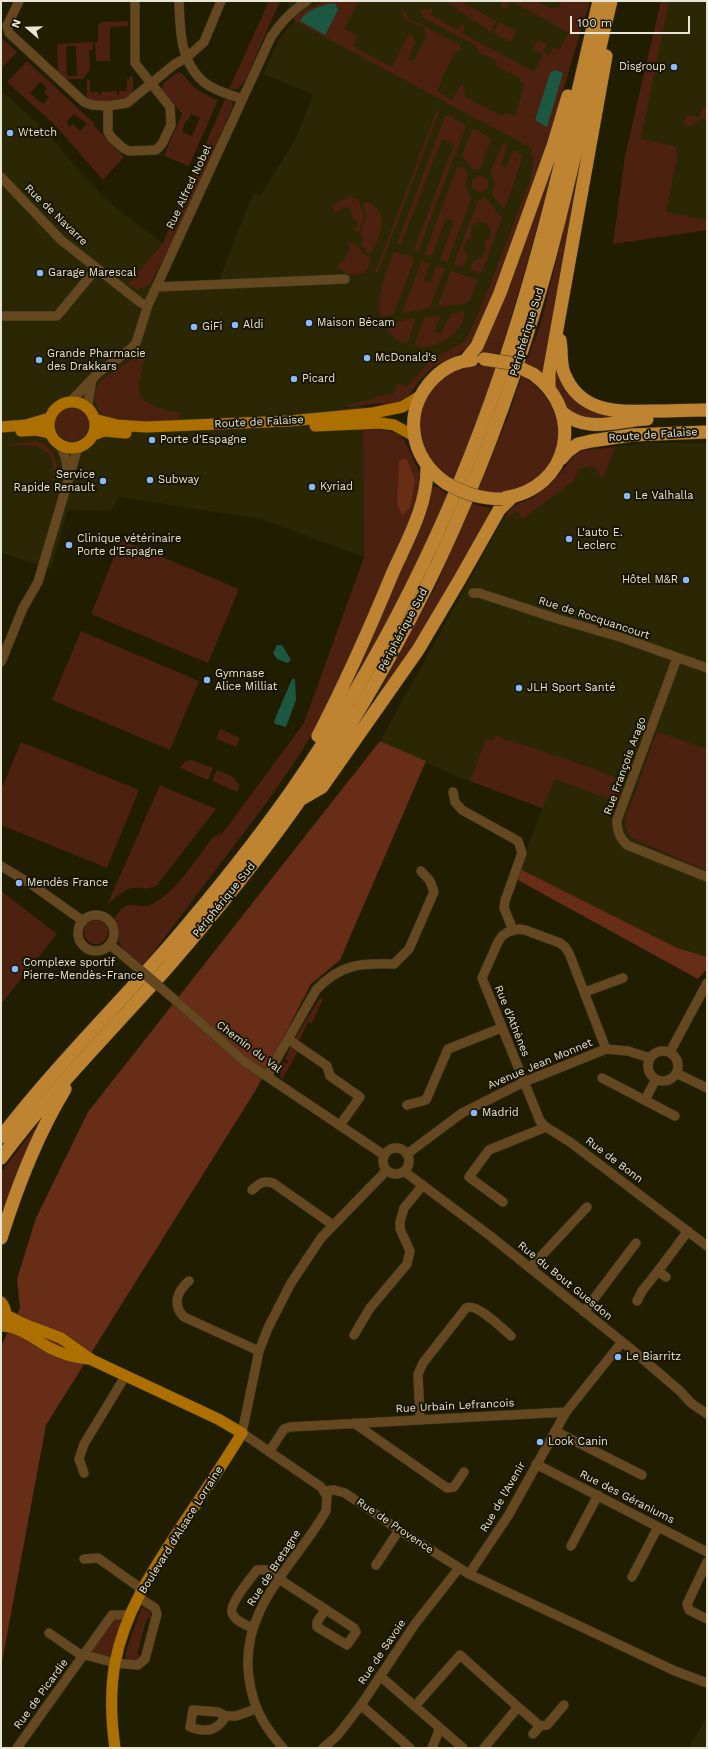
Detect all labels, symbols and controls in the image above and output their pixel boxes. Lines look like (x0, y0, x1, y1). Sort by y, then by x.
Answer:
north arrow (8, 8, 48, 48)
scale bar (572, 8, 692, 34)
text: 100 m (577, 16, 612, 30)
text: N (9, 18, 24, 30)
place label: Disgroup (619, 60, 666, 74)
marker: Disgroup (669, 62, 679, 72)
place label: Wtetch (18, 126, 57, 140)
marker: Wtetch (5, 128, 15, 138)
street label: Rue Alfred Nobel (164, 143, 214, 231)
street label: Rue de Navarre (22, 182, 90, 248)
place label: Garage Marescal (48, 266, 136, 280)
marker: Garage Marescal (35, 268, 45, 278)
street label: Périphérique Sud (507, 286, 547, 378)
place label: Maison Bécam (317, 316, 395, 330)
place label: Aldi (243, 318, 263, 332)
marker: Maison Bécam (304, 318, 314, 328)
place label: GiFi (202, 320, 223, 334)
marker: Aldi (230, 320, 240, 330)
marker: GiFi (189, 322, 199, 332)
place label: Grande Pharmacie des Drakkars (47, 347, 146, 373)
place label: McDonald's (375, 351, 437, 365)
marker: McDonald's (362, 353, 372, 363)
marker: Grande Pharmacie des Drakkars (34, 355, 44, 365)
place label: Picard (302, 372, 335, 386)
marker: Picard (289, 374, 299, 384)
street label: Route de Falaise (214, 413, 304, 431)
street label: Route de Falaise (608, 425, 698, 445)
place label: Porte d'Espagne (160, 433, 246, 447)
marker: Porte d'Espagne (147, 435, 157, 445)
place label: Service Rapide Renault (14, 468, 95, 494)
place label: Subway (158, 473, 199, 487)
marker: Subway (145, 475, 155, 485)
marker: Service Rapide Renault (98, 476, 108, 486)
place label: Kyriad (320, 480, 353, 494)
marker: Kyriad (307, 482, 317, 492)
place label: Le Valhalla (635, 489, 694, 503)
marker: Le Valhalla (622, 491, 632, 501)
place label: L'auto E. Leclerc (577, 526, 623, 552)
place label: Clinique vétérinaire Porte d'Espagne (77, 532, 181, 558)
marker: L'auto E. Leclerc (564, 534, 574, 544)
marker: Clinique vétérinaire Porte d'Espagne (64, 540, 74, 550)
place label: Hôtel M&R (622, 573, 678, 587)
marker: Hôtel M&R (681, 575, 691, 585)
street label: Périphérique Sud (376, 586, 430, 674)
street label: Rue de Rocquancourt (537, 594, 651, 642)
place label: Gymnase Alice Milliat (215, 667, 277, 693)
marker: Gymnase Alice Milliat (202, 675, 212, 685)
place label: JLH Sport Santé (527, 681, 615, 695)
marker: JLH Sport Santé (514, 683, 524, 693)
street label: Rue François Arago (601, 715, 649, 817)
street label: Périphérique Sud (190, 860, 258, 940)
place label: Mendès France (27, 876, 108, 890)
marker: Mendès France (14, 878, 24, 888)
place label: Complexe sportif Pierre-Mendès-France (23, 956, 143, 982)
marker: Complexe sportif Pierre-Mendès-France (10, 964, 20, 974)
street label: Rue d'Athènes (492, 983, 532, 1059)
street label: Chemin du Val (214, 1018, 284, 1076)
street label: Avenue Jean Monnet (486, 1036, 594, 1092)
place label: Madrid (482, 1106, 519, 1120)
marker: Madrid (469, 1108, 479, 1118)
street label: Rue de Bonn (583, 1134, 645, 1186)
street label: Rue du Bout Guesdon (515, 1239, 615, 1323)
place label: Le Biarritz (626, 1350, 681, 1364)
marker: Le Biarritz (613, 1352, 623, 1362)
street label: Rue Urbain Lefrancois (395, 1396, 515, 1416)
place label: Look Canin (548, 1435, 608, 1449)
marker: Look Canin (535, 1437, 545, 1447)
street label: Rue de l'Avenir (478, 1460, 528, 1534)
street label: Boulevard d'Alsace Lorraine (136, 1464, 226, 1596)
street label: Rue des Géraniums (577, 1467, 677, 1527)
street label: Rue de Provence (354, 1495, 436, 1557)
street label: Rue de Bretagne (244, 1527, 304, 1609)
street label: Rue de Savoie (355, 1617, 409, 1687)
street label: Rue de Picardie (11, 1656, 71, 1732)

